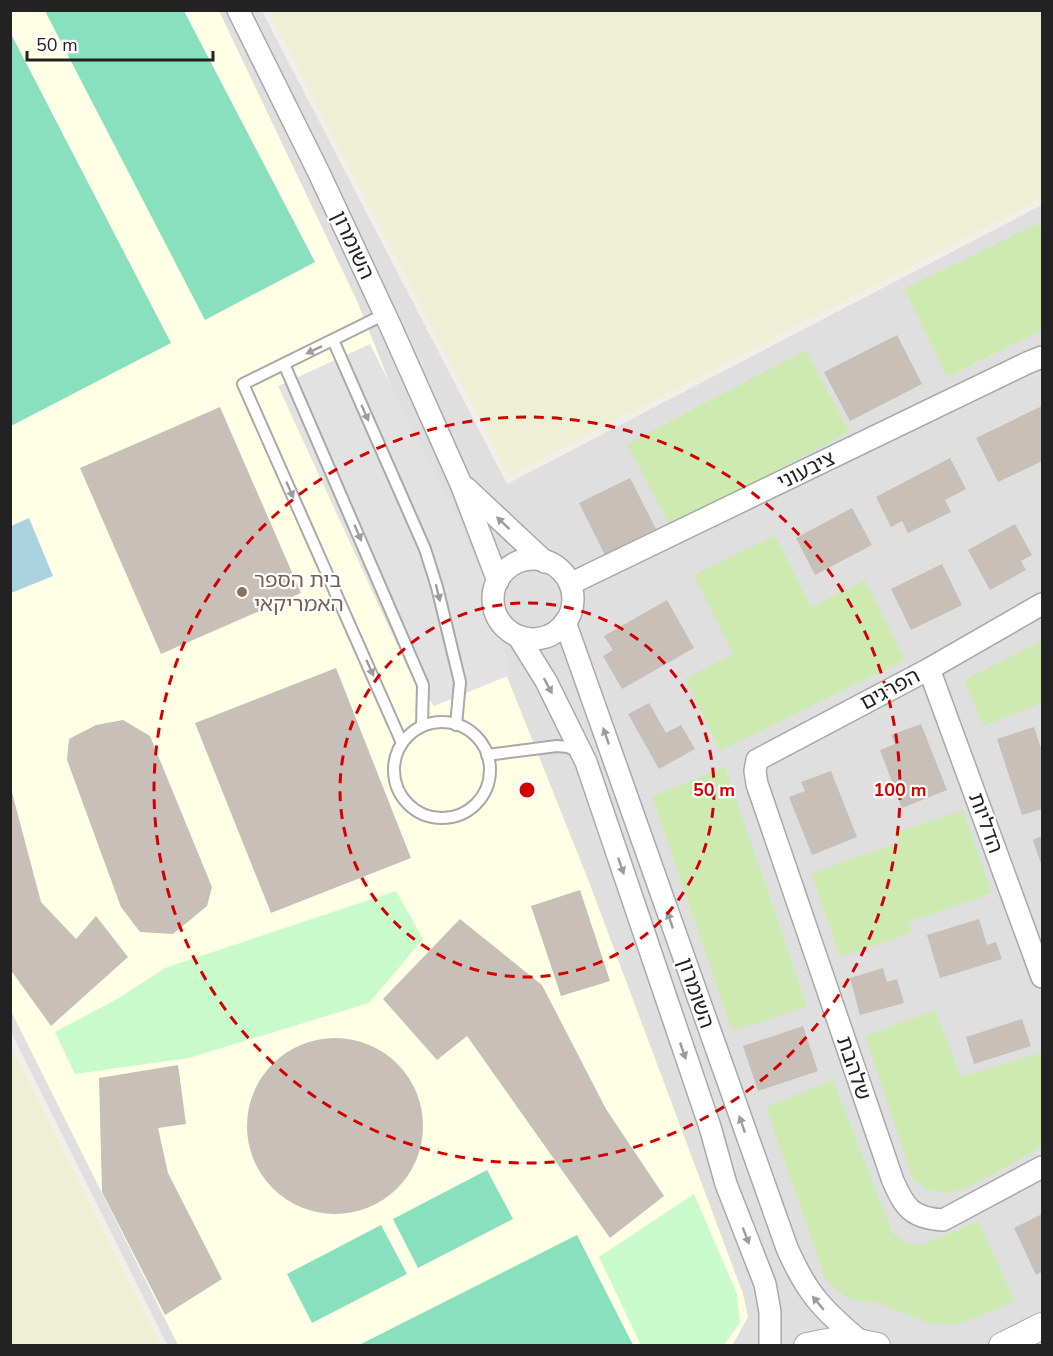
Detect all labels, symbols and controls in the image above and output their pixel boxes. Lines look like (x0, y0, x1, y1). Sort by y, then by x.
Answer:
scale bar (27, 24, 213, 62)
text: 50 m (36, 33, 78, 57)
street label: השומרון (325, 206, 381, 284)
one-way arrow (305, 344, 323, 354)
one-way arrow (360, 405, 370, 423)
street label: ציבעוני (773, 444, 839, 496)
one-way arrow (285, 481, 295, 499)
one-way arrow (496, 517, 511, 530)
one-way arrow (353, 525, 362, 542)
place label: בית הספר האמריקאי (254, 566, 344, 618)
one-way arrow (434, 584, 444, 603)
marker: בית הספר האמריקאי (235, 585, 249, 599)
one-way arrow (365, 659, 374, 676)
street label: הפרגים (855, 662, 925, 716)
one-way arrow (543, 677, 553, 695)
one-way arrow (600, 727, 610, 745)
text: 50 m (693, 778, 735, 802)
text: 100 m (873, 778, 927, 802)
centre of rings (517, 780, 537, 800)
street label: הדליות (962, 789, 1010, 857)
one-way arrow (617, 858, 627, 876)
one-way arrow (665, 911, 675, 929)
street label: השומרון (671, 954, 721, 1032)
street label: שלהבת (830, 1032, 878, 1104)
one-way arrow (679, 1042, 689, 1060)
one-way arrow (737, 1115, 747, 1133)
one-way arrow (742, 1227, 751, 1245)
one-way arrow (812, 1295, 825, 1310)

